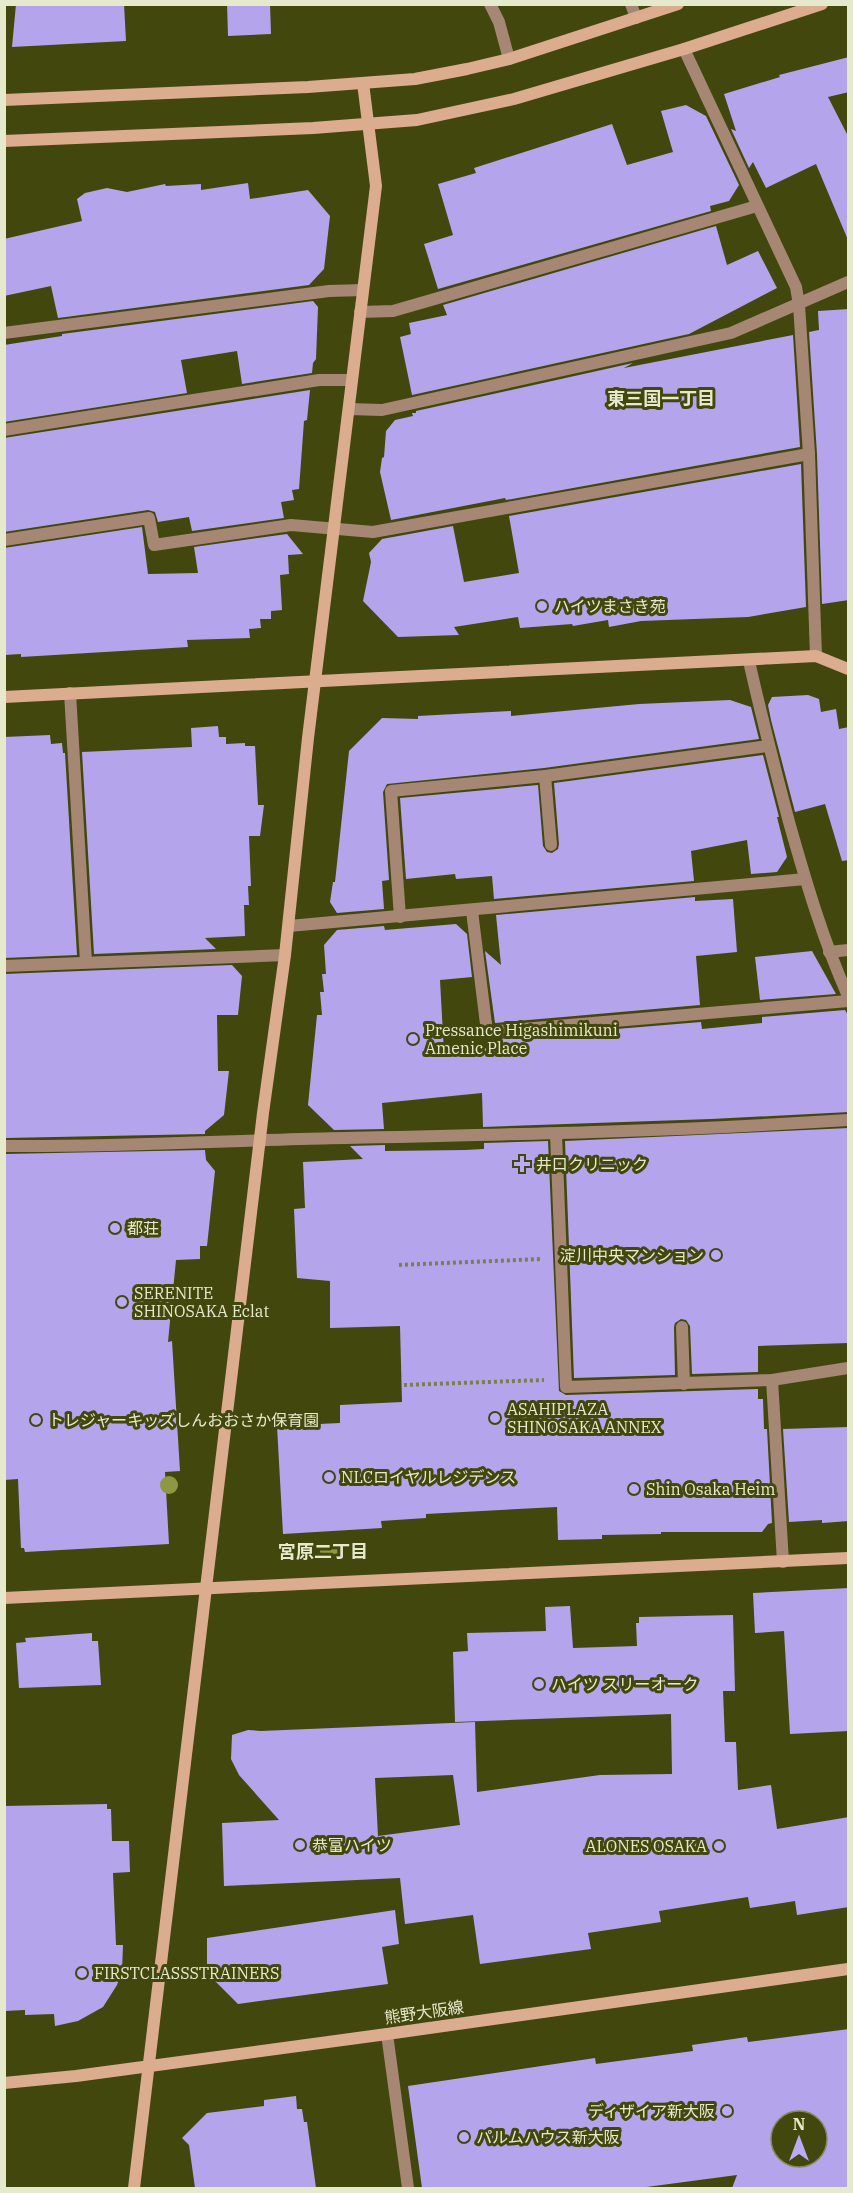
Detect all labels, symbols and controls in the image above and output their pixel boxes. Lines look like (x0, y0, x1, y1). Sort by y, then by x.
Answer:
district label: 東三国一丁目 (607, 387, 715, 410)
place label: ハイツまさき苑 (554, 596, 666, 616)
marker: ハイツまさき苑 (535, 599, 549, 613)
place label: Pressance Higashimikuni Amenic Place (425, 1020, 618, 1058)
marker: Pressance Higashimikuni Amenic Place (406, 1032, 420, 1046)
place label: 井口クリニック (536, 1154, 648, 1174)
marker: 井口クリニック (513, 1155, 531, 1173)
place label: 都荘 (127, 1218, 159, 1238)
marker: 都荘 (108, 1221, 122, 1235)
place label: 淀川中央マンション (560, 1245, 704, 1265)
marker: 淀川中央マンション (709, 1248, 723, 1262)
place label: SERENITE SHINOSAKA Eclat (134, 1283, 269, 1321)
marker: SERENITE SHINOSAKA Eclat (115, 1295, 129, 1309)
place label: ASAHIPLAZA SHINOSAKA ANNEX (507, 1399, 662, 1437)
place label: トレジャーキッズしんおおさか保育園 (48, 1410, 319, 1430)
marker: ASAHIPLAZA SHINOSAKA ANNEX (488, 1411, 502, 1425)
marker: トレジャーキッズしんおおさか保育園 (29, 1413, 43, 1427)
place label: NLCロイヤルレジデンス (341, 1467, 516, 1487)
marker: NLCロイヤルレジデンス (322, 1470, 336, 1484)
place label: Shin Osaka Heim (646, 1479, 776, 1499)
marker: Shin Osaka Heim (627, 1482, 641, 1496)
district label: 宮原二丁目 (278, 1540, 368, 1563)
place label: ハイツ スリーオーク (551, 1674, 698, 1694)
marker: ハイツ スリーオーク (532, 1677, 546, 1691)
place label: 恭富ハイツ (312, 1835, 392, 1855)
place label: ALONES OSAKA (586, 1836, 707, 1856)
marker: 恭富ハイツ (293, 1838, 307, 1852)
marker: ALONES OSAKA (712, 1839, 726, 1853)
place label: FIRSTCLASSSTRAINERS (94, 1963, 279, 1983)
marker: FIRSTCLASSSTRAINERS (75, 1966, 89, 1980)
street label: 熊野大阪線 (383, 1997, 465, 2027)
place label: ディザイア新大阪 (588, 2101, 715, 2121)
marker: ディザイア新大阪 (720, 2104, 734, 2118)
north arrow (769, 2109, 829, 2169)
text: N (793, 2114, 805, 2134)
place label: パルムハウス新大阪 (476, 2127, 620, 2147)
marker: パルムハウス新大阪 (457, 2130, 471, 2144)

